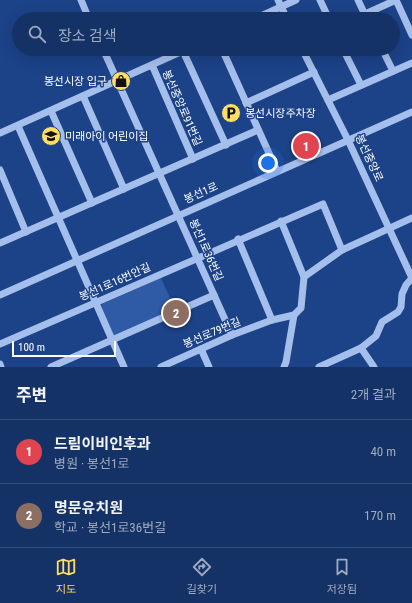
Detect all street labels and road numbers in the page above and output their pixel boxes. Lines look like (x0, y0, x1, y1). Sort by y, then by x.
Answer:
street label: 봉선중앙로91번길 (159, 68, 205, 148)
street label: 봉선중앙로 (352, 132, 386, 184)
street label: 봉선1로 (182, 180, 220, 206)
street label: 봉선1로36번길 (186, 217, 226, 283)
street label: 봉선1로16번안길 (77, 260, 153, 304)
street label: 봉선로79번길 (181, 315, 243, 351)

